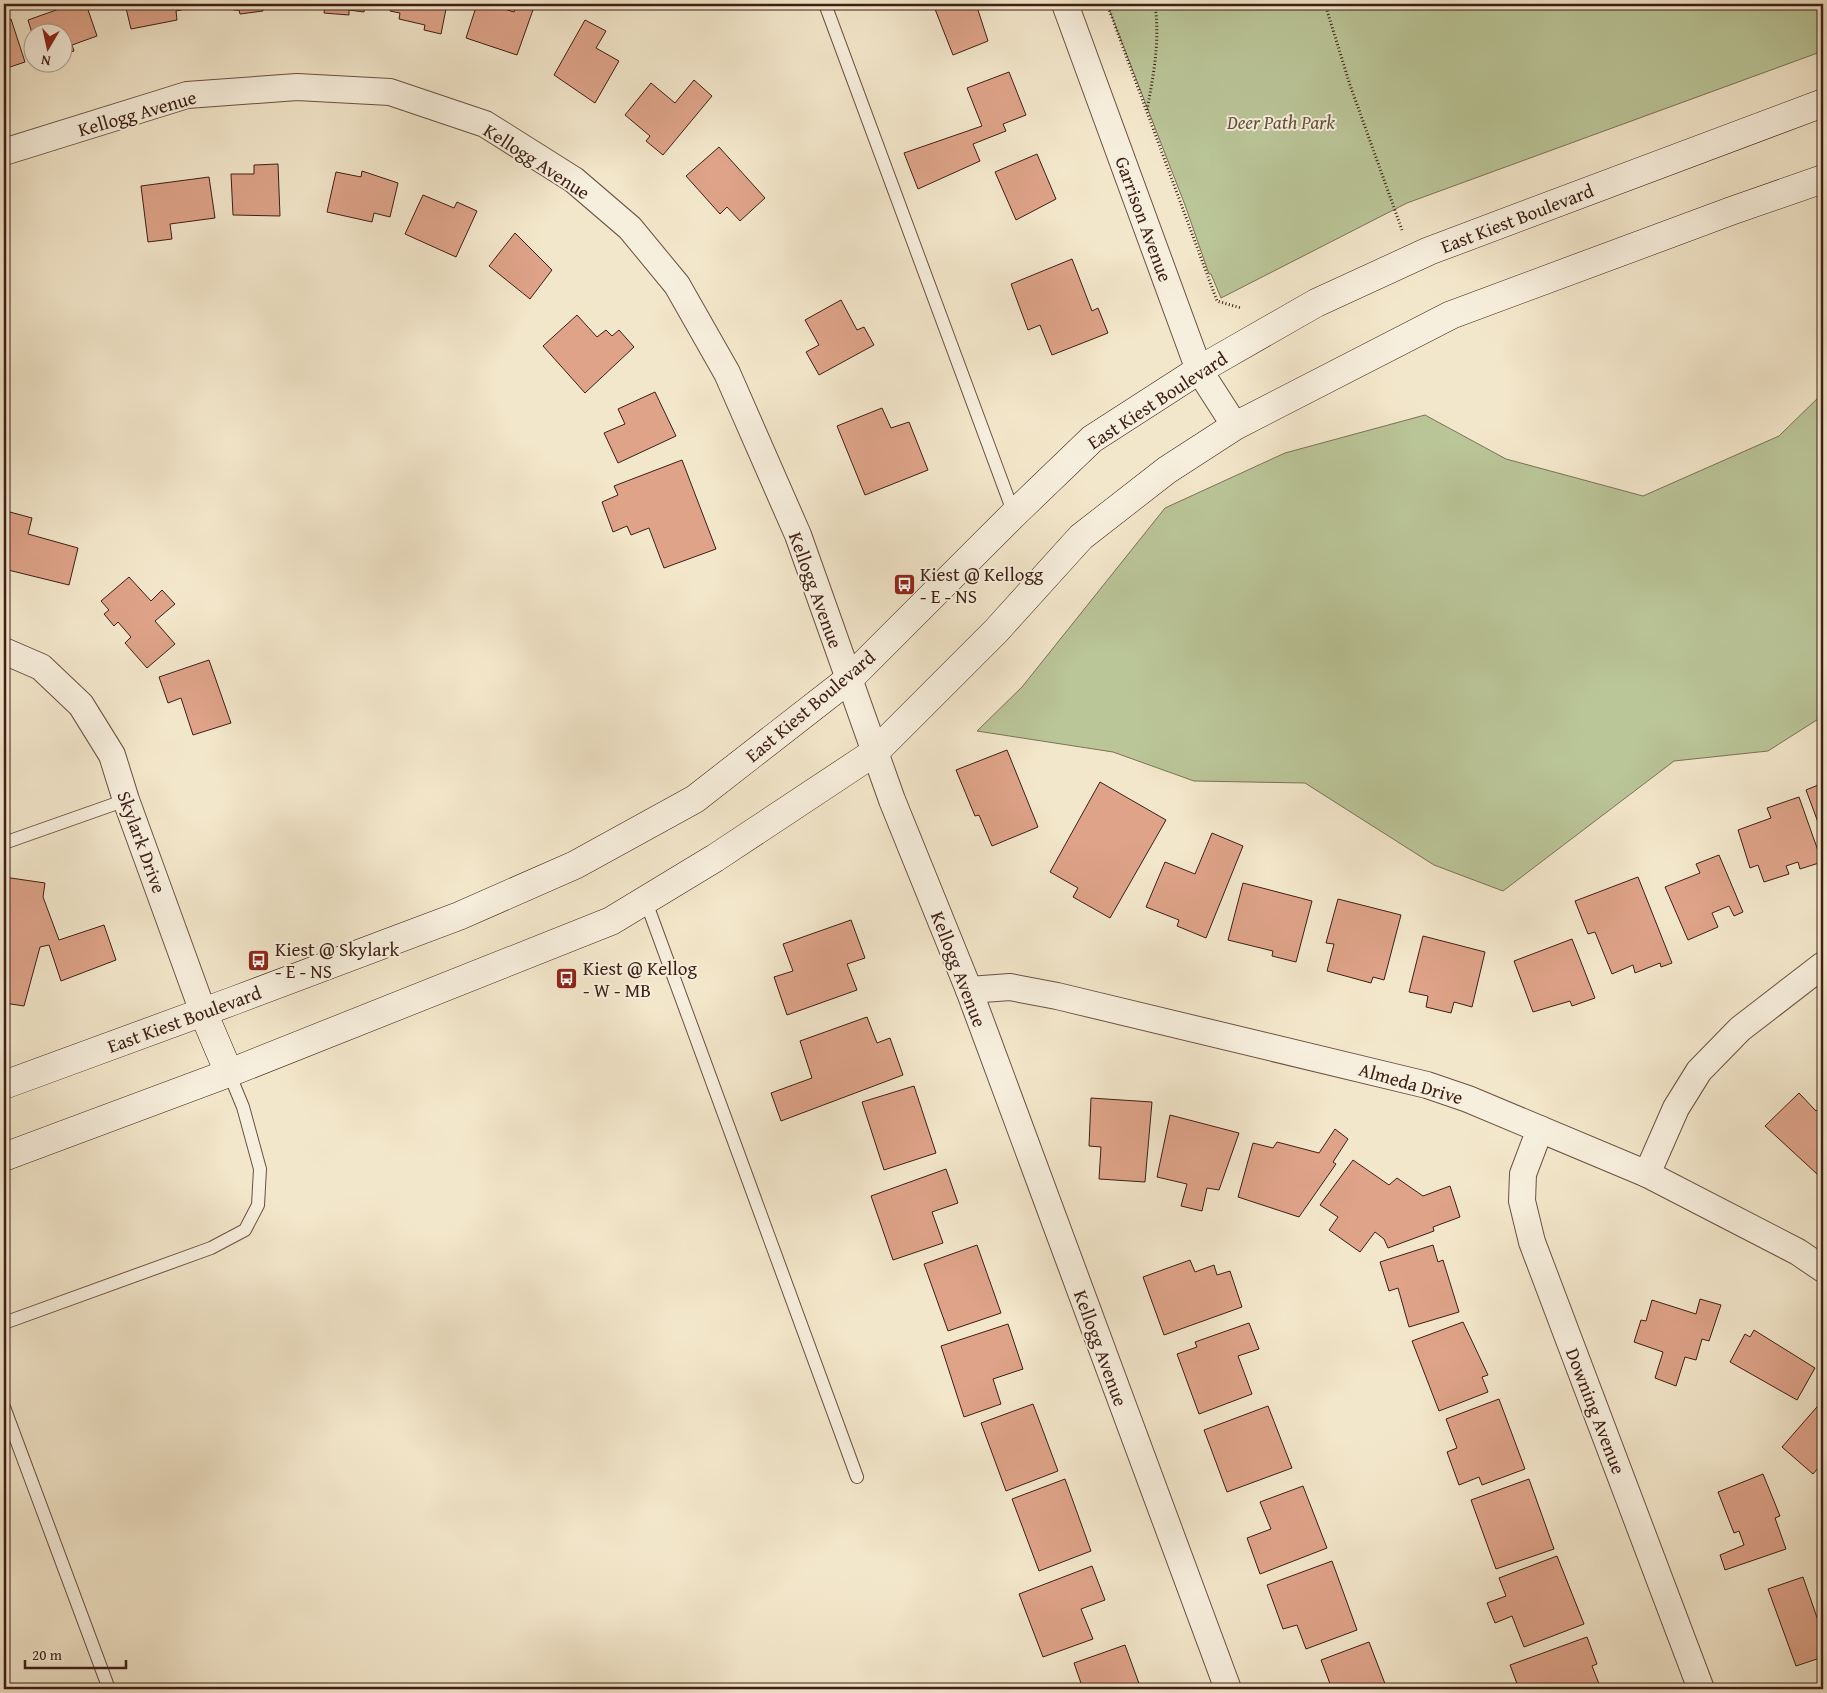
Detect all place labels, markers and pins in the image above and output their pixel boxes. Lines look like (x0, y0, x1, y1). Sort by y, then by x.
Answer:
place label: Kiest @ Kellogg - E - NS (920, 560, 1044, 610)
bus stop icon: Kiest @ Kellogg - E - NS (892, 573, 916, 597)
place label: Kiest @ Skylark - E - NS (275, 935, 399, 985)
bus stop icon: Kiest @ Skylark - E - NS (247, 948, 271, 972)
place label: Kiest @ Kellog - W - MB (583, 954, 697, 1004)
bus stop icon: Kiest @ Kellog - W - MB (555, 967, 579, 991)

